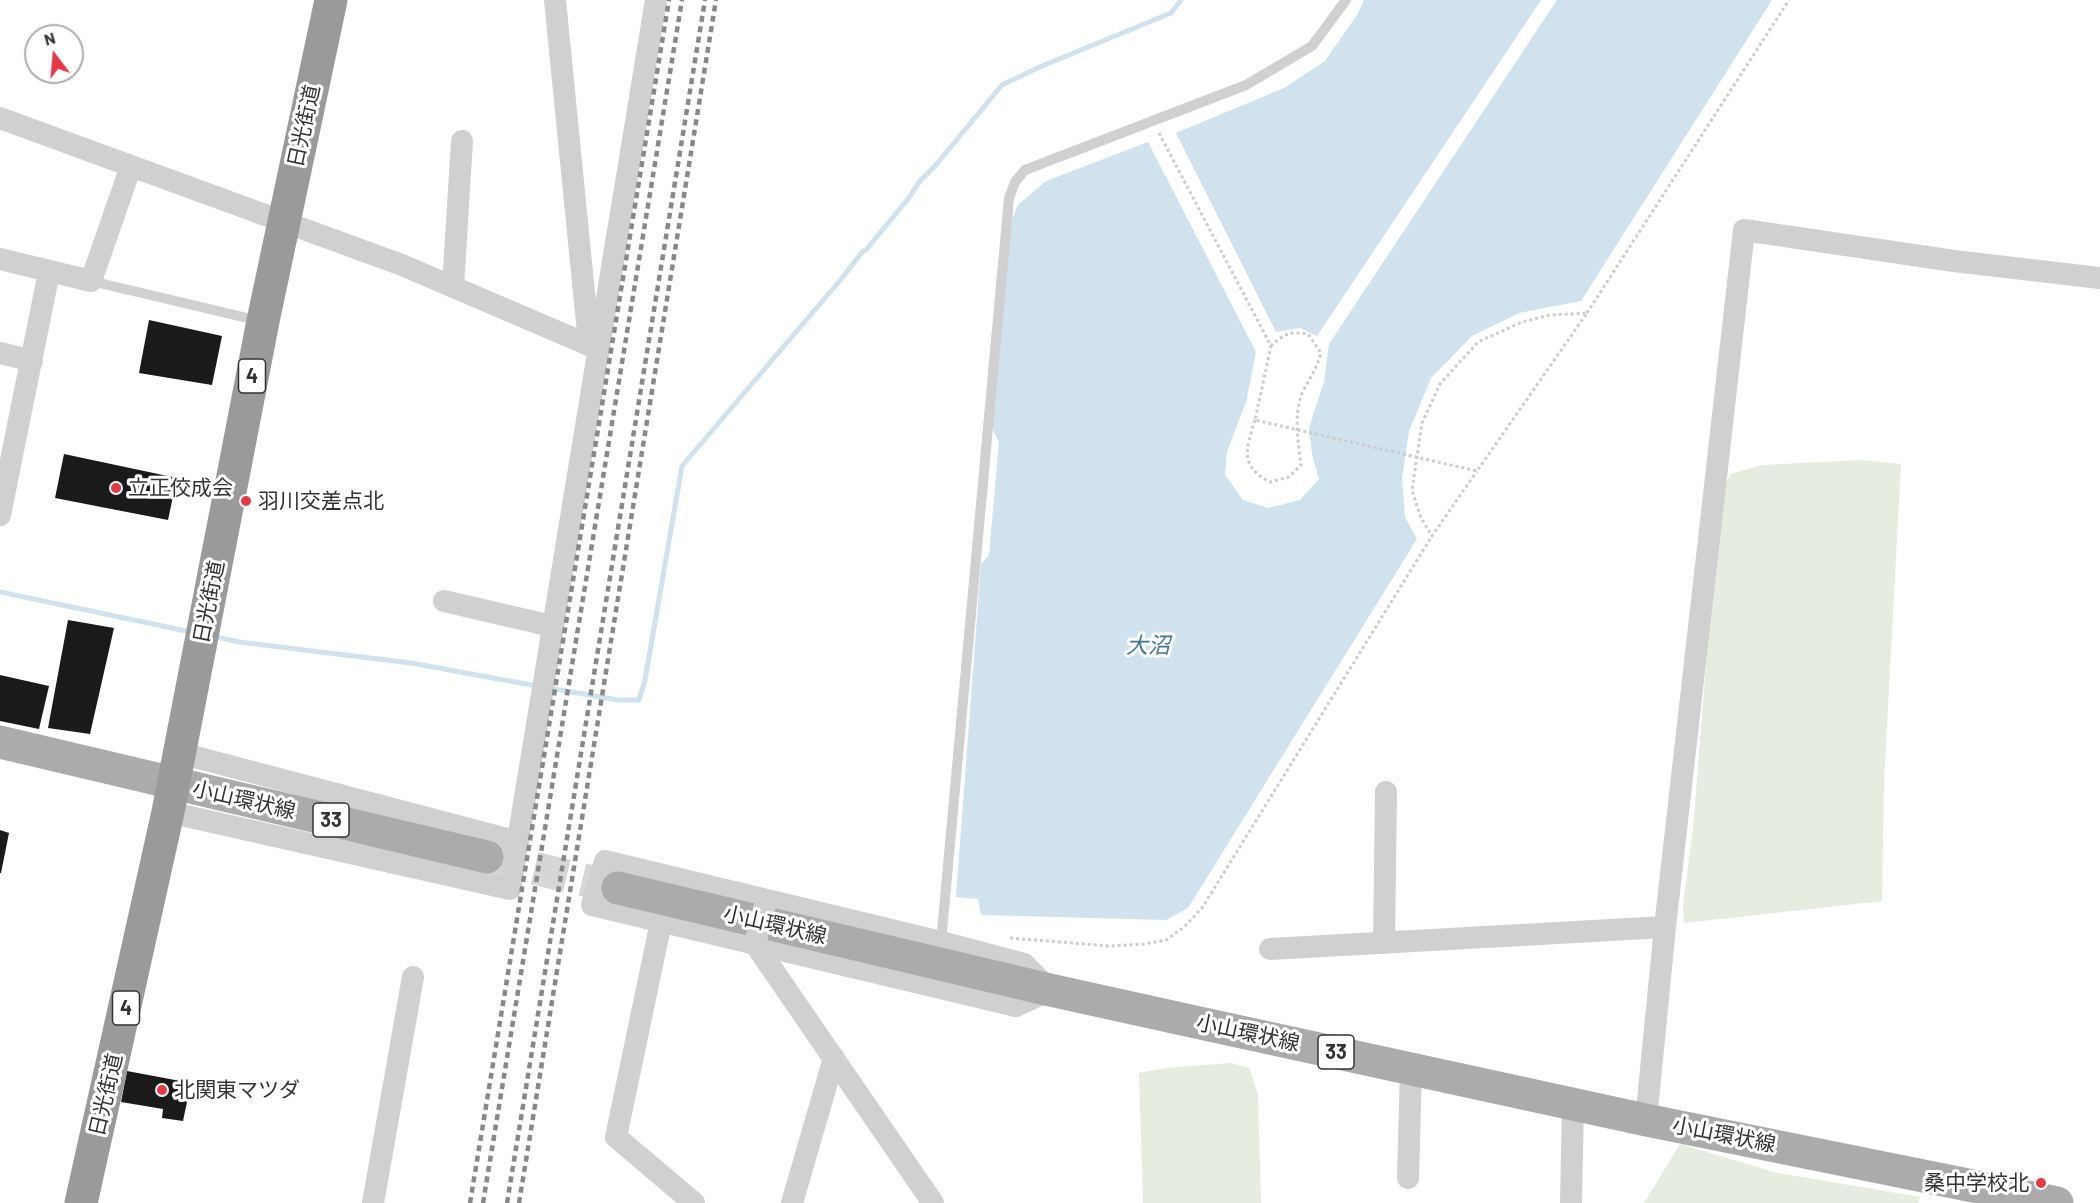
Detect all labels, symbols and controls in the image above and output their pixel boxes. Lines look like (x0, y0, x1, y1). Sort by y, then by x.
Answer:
north arrow (24, 24, 84, 84)
text: N (42, 28, 57, 49)
street label: 日光街道 (283, 82, 325, 170)
road number: 4 (238, 359, 266, 393)
place label: 立正佼成会 (128, 475, 233, 501)
marker: 立正佼成会 (109, 481, 123, 495)
place label: 羽川交差点北 (258, 488, 384, 514)
marker: 羽川交差点北 (239, 494, 253, 508)
street label: 日光街道 (189, 558, 229, 646)
water label: 大沼 (1126, 633, 1170, 659)
street label: 小山環状線 (190, 776, 298, 824)
road number: 33 (313, 803, 349, 837)
street label: 小山環状線 (721, 901, 829, 949)
road number: 4 (112, 991, 140, 1025)
street label: 小山環状線 (1194, 1010, 1302, 1056)
road number: 33 (1318, 1035, 1354, 1069)
street label: 日光街道 (84, 1051, 128, 1139)
place label: 北関東マツダ (174, 1077, 300, 1103)
marker: 北関東マツダ (155, 1083, 169, 1097)
street label: 小山環状線 (1670, 1113, 1778, 1157)
place label: 桑中学校北 (1924, 1170, 2029, 1196)
marker: 桑中学校北 (2034, 1176, 2048, 1190)

